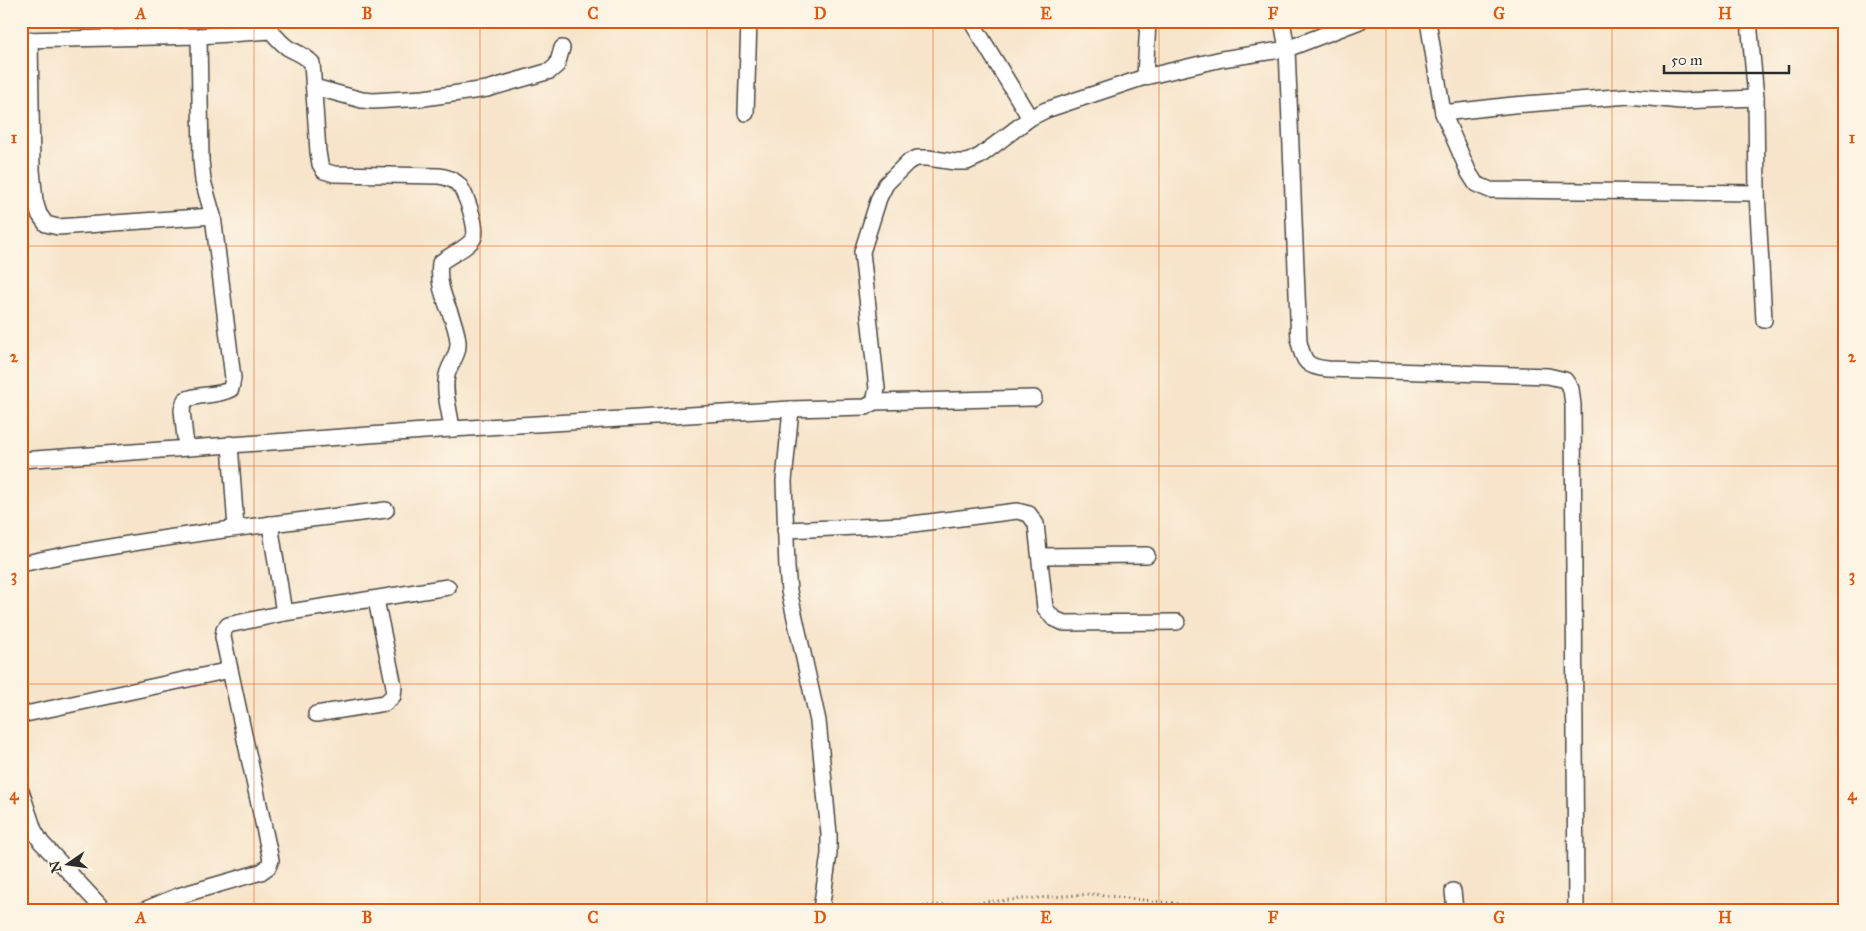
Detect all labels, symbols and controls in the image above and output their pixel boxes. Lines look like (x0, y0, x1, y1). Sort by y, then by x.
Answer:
text: A (135, 4, 147, 23)
text: B (362, 4, 372, 23)
text: C (588, 4, 599, 23)
text: D (814, 4, 827, 23)
text: E (1040, 4, 1052, 23)
text: F (1268, 4, 1279, 23)
text: G (1493, 4, 1505, 23)
text: H (1718, 4, 1732, 23)
scale bar (1664, 42, 1788, 74)
text: 50 m (1671, 51, 1703, 69)
text: 1 (11, 128, 18, 147)
text: 1 (1849, 128, 1856, 147)
text: 2 (10, 347, 19, 366)
text: 2 (1848, 347, 1857, 366)
text: 3 (11, 566, 17, 586)
text: 3 (1849, 566, 1855, 586)
text: 4 (10, 785, 20, 805)
text: 4 (1848, 785, 1858, 805)
north arrow (42, 838, 92, 888)
text: N (46, 859, 65, 875)
text: A (135, 908, 147, 927)
text: B (362, 908, 372, 927)
text: C (588, 908, 599, 927)
text: D (814, 908, 827, 927)
text: E (1040, 908, 1052, 927)
text: F (1268, 908, 1279, 927)
text: G (1493, 908, 1505, 927)
text: H (1718, 908, 1732, 927)

